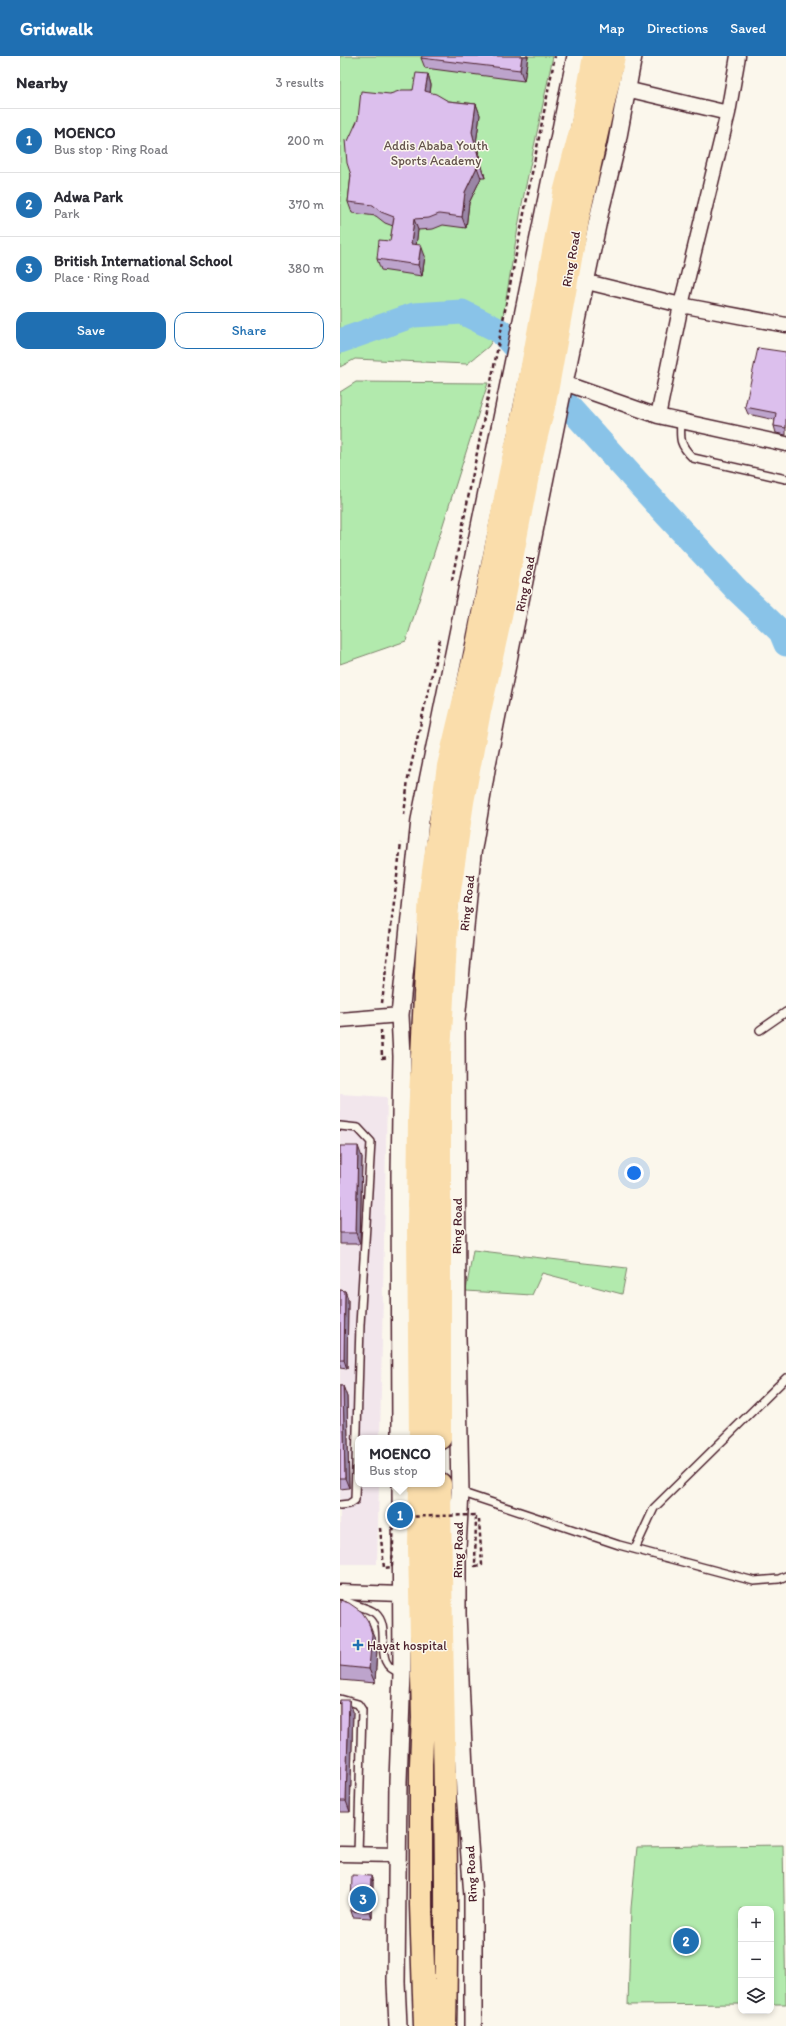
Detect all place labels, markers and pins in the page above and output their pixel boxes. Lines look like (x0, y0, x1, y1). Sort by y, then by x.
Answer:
pin: 1 (387, 1500, 413, 1530)
place label: Hayat hospital (367, 1638, 447, 1653)
marker: Hayat hospital (352, 1639, 364, 1651)
pin: 3 (350, 1884, 376, 1914)
pin: 2 (673, 1926, 699, 1956)

